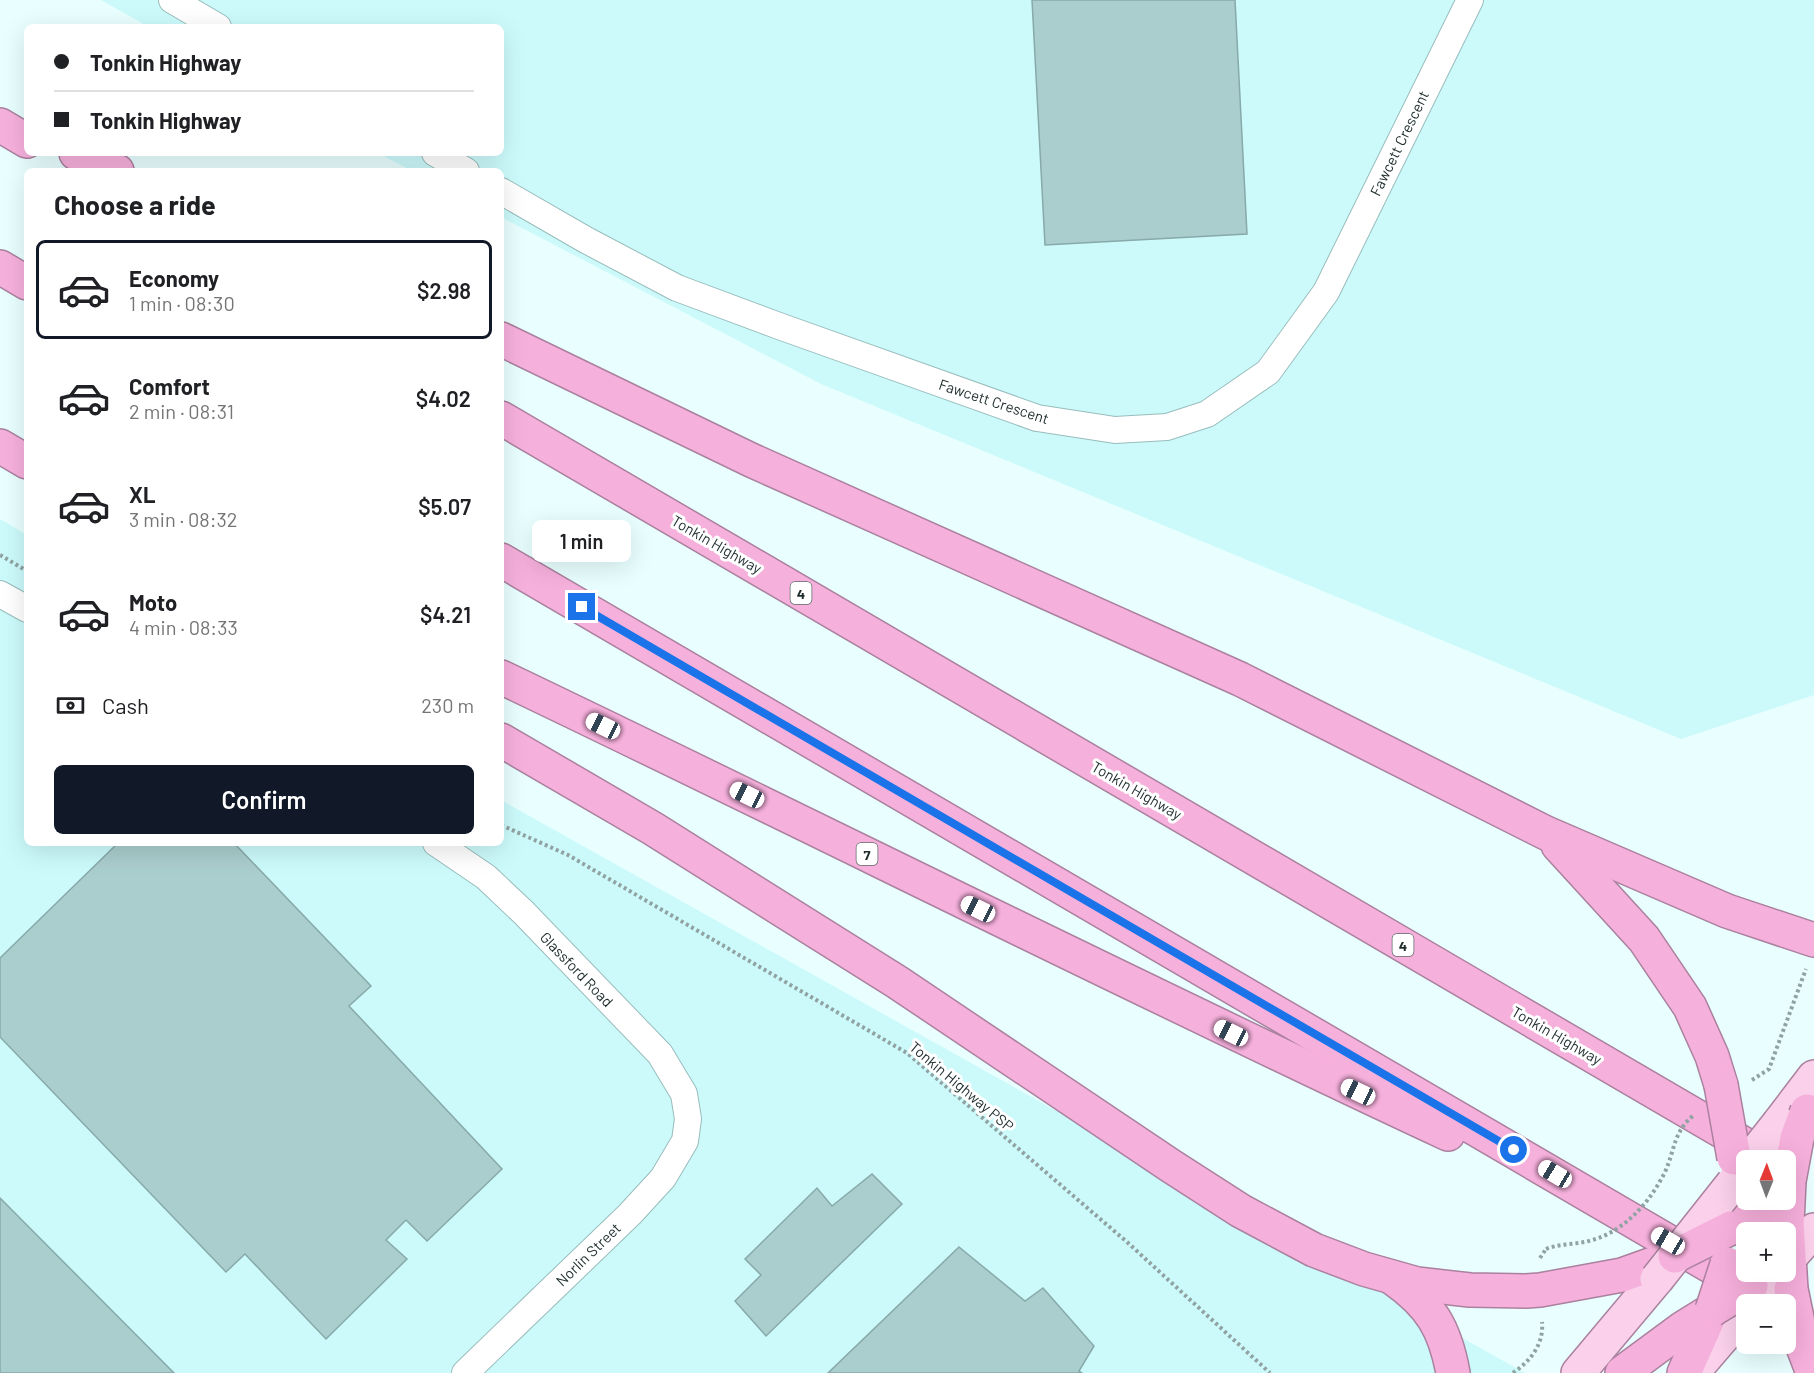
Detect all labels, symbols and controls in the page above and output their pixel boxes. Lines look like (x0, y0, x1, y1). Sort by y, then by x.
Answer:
text: Tonkin Highway (90, 49, 241, 75)
street label: Fawcett Crescent (1366, 88, 1432, 198)
text: Tonkin Highway (90, 107, 241, 133)
text: Choose a ride (54, 188, 216, 220)
icon: car (57, 263, 111, 317)
text: Economy (129, 265, 219, 291)
text: $2.98 (417, 277, 471, 303)
text: 1 min · 08:30 (129, 291, 235, 315)
icon: car (57, 371, 111, 425)
text: Comfort (129, 373, 210, 399)
street label: Fawcett Crescent (937, 375, 1051, 427)
text: $4.02 (416, 385, 471, 411)
text: 2 min · 08:31 (129, 399, 234, 423)
icon: car (57, 479, 111, 533)
text: XL (129, 481, 155, 507)
text: $5.07 (418, 493, 471, 519)
text: 3 min · 08:32 (129, 507, 237, 531)
street label: Tonkin Highway (669, 511, 765, 577)
callout: 1 min (532, 520, 632, 562)
text: 1 min (560, 529, 603, 553)
road number: 4 (790, 582, 812, 604)
icon: car (57, 587, 111, 641)
text: Moto (129, 589, 177, 615)
route end (568, 593, 595, 620)
text: $4.21 (420, 601, 471, 627)
text: 4 min · 08:33 (129, 615, 238, 639)
icon: cash (54, 689, 87, 722)
text: Cash (102, 692, 149, 718)
text: 230 m (421, 693, 474, 717)
car (583, 710, 623, 742)
street label: Tonkin Highway (1089, 757, 1185, 823)
button: Confirm (54, 765, 474, 834)
car (727, 779, 767, 811)
road number: 7 (856, 843, 878, 865)
car (958, 893, 998, 925)
street label: Glassford Road (537, 928, 617, 1010)
road number: 4 (1392, 934, 1414, 956)
street label: Tonkin Highway (1509, 1002, 1605, 1068)
car (1211, 1017, 1251, 1049)
street label: Tonkin Highway PSP (906, 1037, 1018, 1135)
car (1338, 1076, 1378, 1108)
route start (1500, 1136, 1527, 1163)
north arrow (1736, 1150, 1796, 1210)
map controls (1736, 1150, 1796, 1354)
car (1535, 1157, 1575, 1191)
street label: Norlin Street (552, 1219, 624, 1289)
button: + (1736, 1222, 1796, 1282)
car (1648, 1224, 1688, 1258)
button: − (1736, 1294, 1796, 1354)

